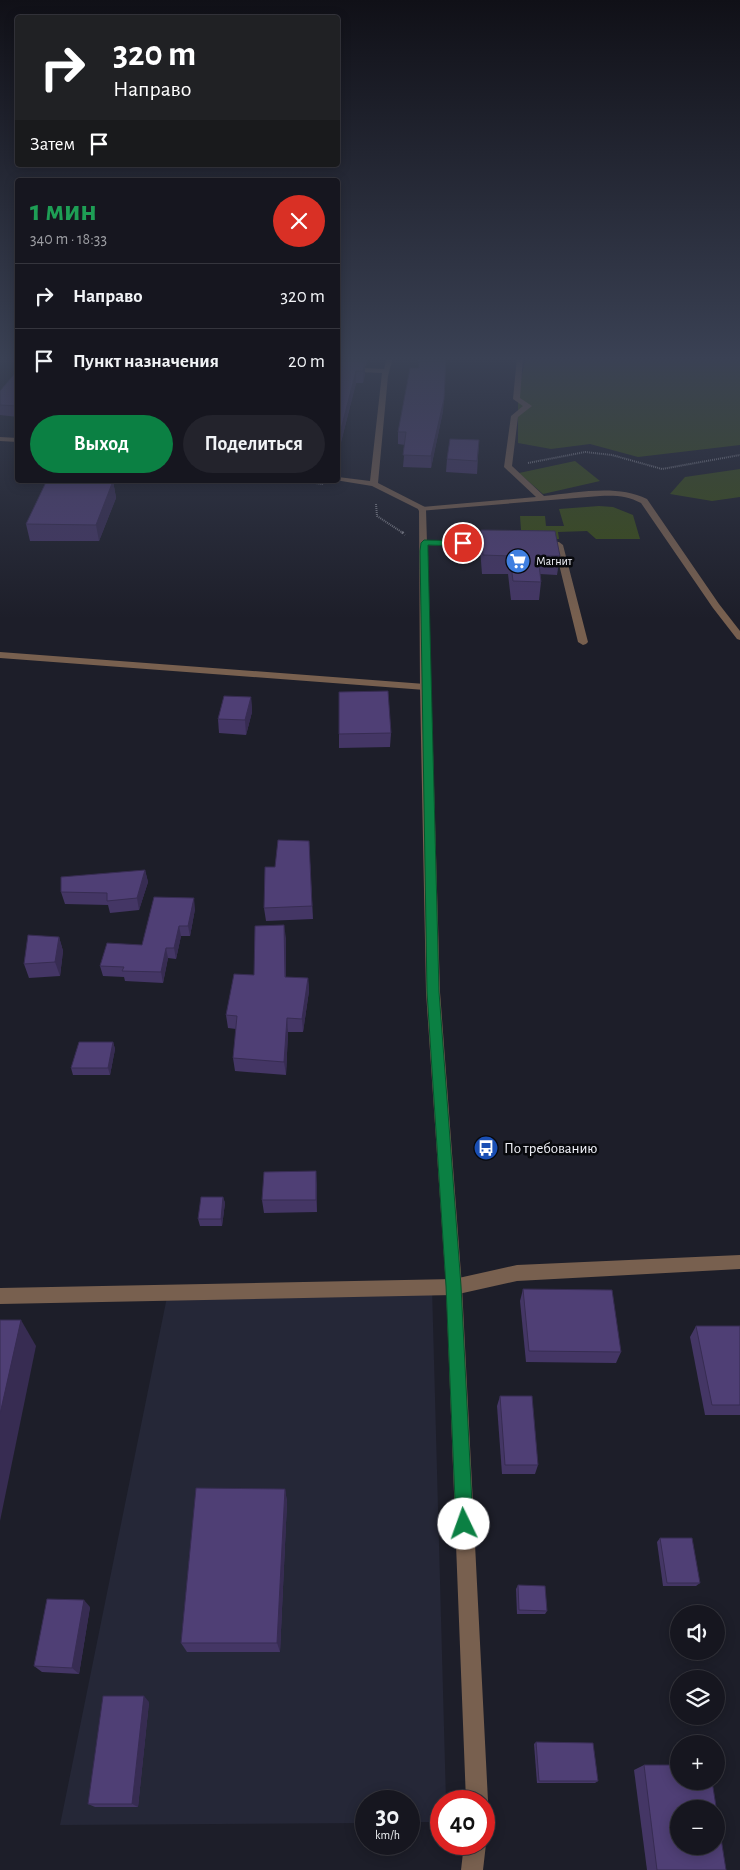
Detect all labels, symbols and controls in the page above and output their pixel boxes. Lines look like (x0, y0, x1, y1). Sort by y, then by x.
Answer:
icon: right (30, 35, 95, 100)
text: 320 m (113, 37, 196, 72)
text: Направо (113, 78, 191, 100)
icon: arrive (85, 130, 113, 158)
text: Затем (30, 135, 75, 154)
button: close (273, 195, 325, 247)
text: 1 мин (30, 196, 97, 226)
text: 340 m · 18:33 (30, 231, 107, 247)
icon: right (30, 282, 58, 310)
text: Направо (73, 287, 143, 306)
text: 320 m (280, 287, 325, 306)
icon: arrive (30, 347, 58, 375)
text: Пункт назначения (73, 352, 219, 371)
text: 20 m (288, 352, 325, 371)
button: Выход (30, 415, 173, 473)
button: Поделиться (183, 415, 325, 473)
pin (442, 522, 484, 564)
icon: arrive (449, 529, 477, 557)
supermarket icon: Магнит (505, 548, 531, 574)
place label: Магнит (536, 555, 573, 567)
bus stop icon: По требованию (473, 1135, 499, 1161)
place label: По требованию (504, 1141, 597, 1156)
position arrow (437, 1497, 489, 1549)
map controls (670, 1605, 725, 1855)
button: sound (670, 1605, 725, 1660)
button: layers (670, 1670, 725, 1725)
button: + (670, 1735, 725, 1790)
speed limit sign: 40 (430, 1790, 495, 1855)
button: − (670, 1800, 725, 1855)
text: 30 (376, 1804, 399, 1829)
text: km/h (375, 1829, 400, 1841)

